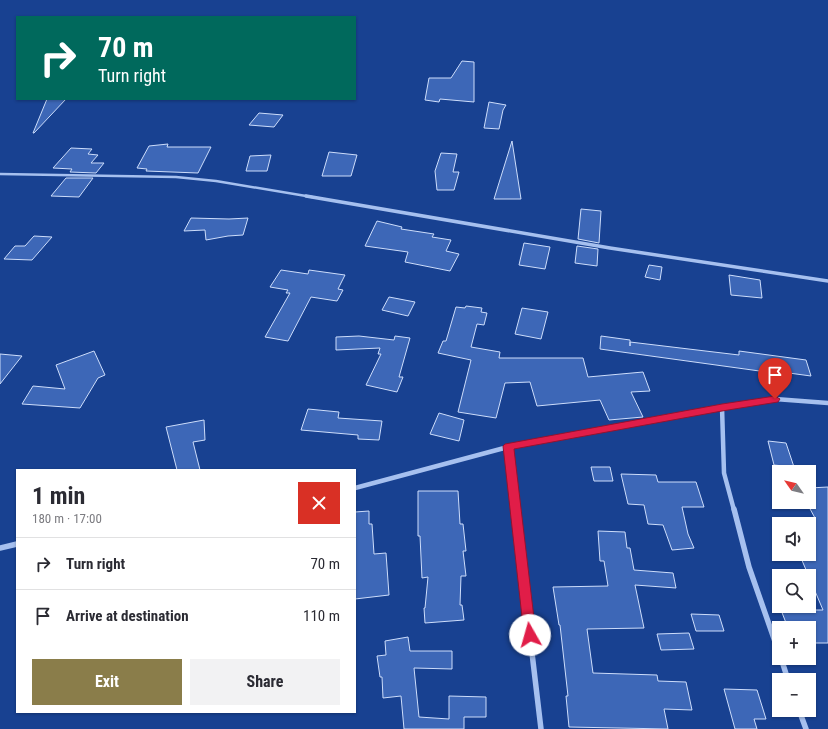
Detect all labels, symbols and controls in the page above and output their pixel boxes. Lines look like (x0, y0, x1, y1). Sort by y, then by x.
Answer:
text: 70 m (98, 31, 154, 64)
icon: right (32, 32, 84, 84)
text: Turn right (98, 65, 166, 86)
pin (758, 358, 792, 399)
icon: arrive (764, 364, 786, 386)
north arrow (772, 465, 816, 509)
map controls (772, 465, 816, 717)
text: 1 min (32, 482, 85, 510)
button: close (298, 482, 340, 524)
text: 180 m · 17:00 (32, 511, 102, 526)
button: sound (772, 517, 816, 561)
icon: right (32, 553, 54, 575)
text: Turn right (66, 555, 125, 573)
text: 70 m (310, 555, 340, 573)
button: search (772, 569, 816, 613)
icon: arrive (32, 605, 54, 627)
text: Arrive at destination (66, 607, 189, 625)
text: 110 m (303, 607, 340, 625)
position arrow (509, 614, 551, 656)
button: + (772, 621, 816, 665)
button: Exit (32, 659, 182, 705)
button: Share (190, 659, 340, 705)
button: − (772, 673, 816, 717)

